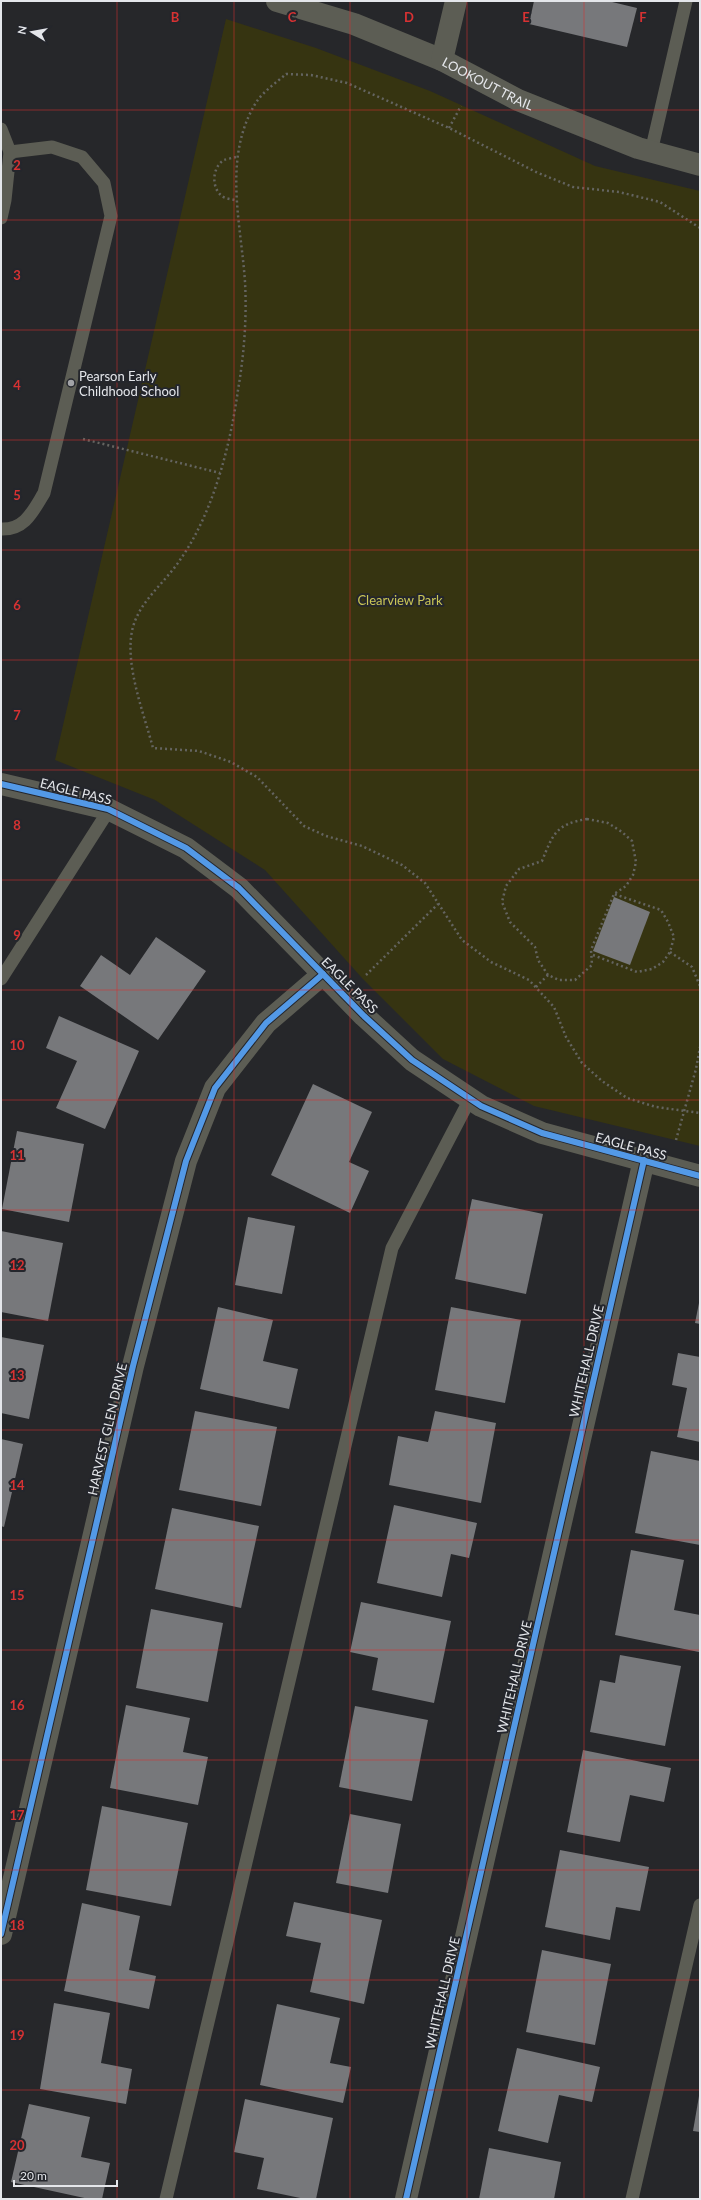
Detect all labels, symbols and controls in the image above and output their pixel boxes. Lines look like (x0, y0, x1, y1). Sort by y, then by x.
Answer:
text: B (171, 9, 180, 25)
text: C (288, 9, 297, 25)
text: D (404, 9, 414, 25)
text: E (522, 9, 530, 25)
text: F (639, 9, 647, 25)
north arrow (12, 12, 52, 52)
text: N (15, 25, 29, 35)
street label: LOOKOUT TRAIL (439, 54, 536, 113)
text: 2 (13, 157, 21, 173)
text: 3 (13, 267, 21, 283)
place label: Pearson Early Childhood School (79, 368, 179, 399)
text: 4 (13, 377, 21, 393)
marker: Pearson Early Childhood School (66, 378, 76, 388)
text: 5 (13, 487, 21, 503)
park label: Clearview Park (357, 592, 443, 608)
text: 6 (13, 597, 21, 613)
text: 7 (13, 707, 21, 723)
street label: EAGLE PASS (39, 774, 113, 808)
text: 8 (13, 817, 21, 833)
text: 9 (13, 927, 21, 943)
street label: EAGLE PASS (318, 953, 382, 1017)
text: 10 (9, 1037, 25, 1053)
street label: EAGLE PASS (594, 1129, 668, 1163)
text: 11 (9, 1147, 25, 1163)
text: 12 (9, 1257, 25, 1273)
street label: WHITEHALL DRIVE (565, 1303, 607, 1419)
street label: HARVEST GLEN DRIVE (84, 1361, 130, 1497)
text: 13 (9, 1367, 25, 1383)
text: 14 (9, 1477, 25, 1493)
text: 15 (9, 1587, 25, 1603)
street label: WHITEHALL DRIVE (493, 1619, 535, 1735)
text: 16 (9, 1697, 25, 1713)
text: 17 (9, 1807, 25, 1823)
text: 18 (9, 1917, 25, 1933)
street label: WHITEHALL DRIVE (421, 1935, 463, 2051)
text: 19 (9, 2027, 25, 2043)
text: 20 (9, 2137, 25, 2153)
scale bar (14, 2162, 117, 2188)
text: 20 m (20, 2168, 47, 2183)

